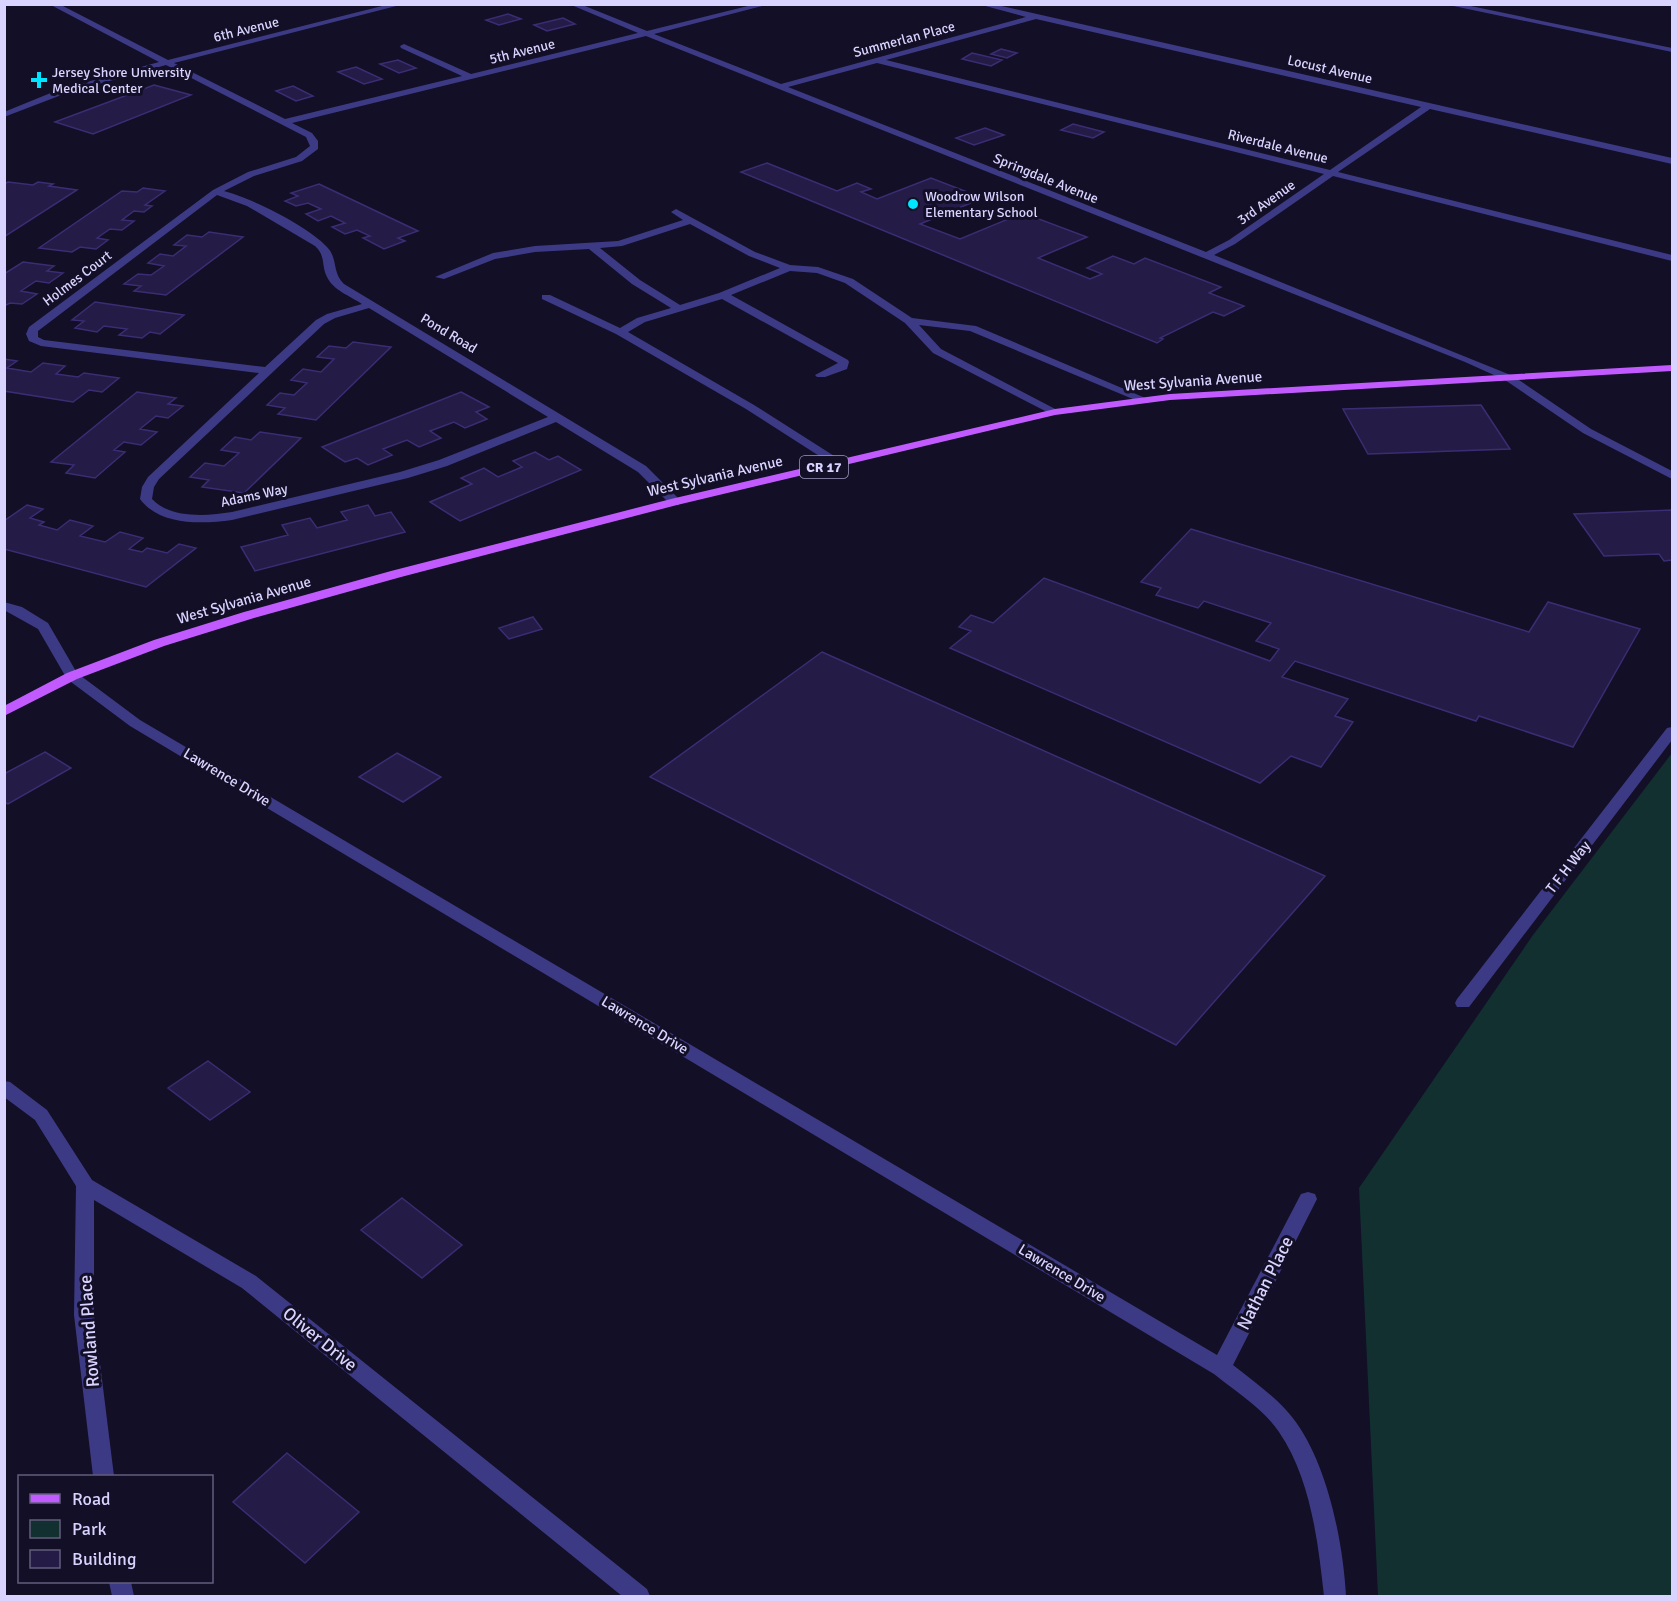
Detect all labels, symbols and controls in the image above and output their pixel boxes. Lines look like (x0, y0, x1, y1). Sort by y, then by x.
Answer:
street label: 6th Avenue (212, 13, 281, 46)
street label: Summerlan Place (851, 18, 957, 61)
street label: 5th Avenue (488, 35, 557, 68)
street label: Locust Avenue (1286, 51, 1374, 87)
place label: Jersey Shore University Medical Center (52, 64, 192, 97)
marker: Jersey Shore University Medical Center (30, 71, 48, 89)
street label: Riverdale Avenue (1226, 126, 1330, 167)
street label: Springdale Avenue (991, 150, 1101, 207)
street label: 3rd Avenue (1234, 176, 1299, 229)
place label: Woodrow Wilson Elementary School (925, 188, 1038, 221)
marker: Woodrow Wilson Elementary School (906, 197, 920, 211)
street label: Holmes Court (40, 247, 115, 310)
street label: Pond Road (417, 310, 480, 357)
street label: West Sylvania Avenue (1123, 367, 1263, 395)
street label: West Sylvania Avenue (645, 452, 785, 500)
road number: CR 17 (800, 456, 848, 478)
street label: Adams Way (219, 480, 290, 511)
street label: West Sylvania Avenue (175, 572, 313, 628)
street label: Lawrence Drive (180, 744, 274, 810)
street label: T F H Way (1542, 837, 1594, 897)
street label: Lawrence Drive (598, 992, 692, 1058)
street label: Nathan Place (1232, 1232, 1298, 1334)
street label: Lawrence Drive (1015, 1240, 1109, 1306)
street label: Rowland Place (74, 1274, 104, 1388)
street label: Oliver Drive (278, 1302, 362, 1376)
legend (18, 1475, 213, 1583)
text: Road (72, 1488, 111, 1510)
text: Park (72, 1518, 107, 1540)
text: Building (72, 1548, 136, 1570)

